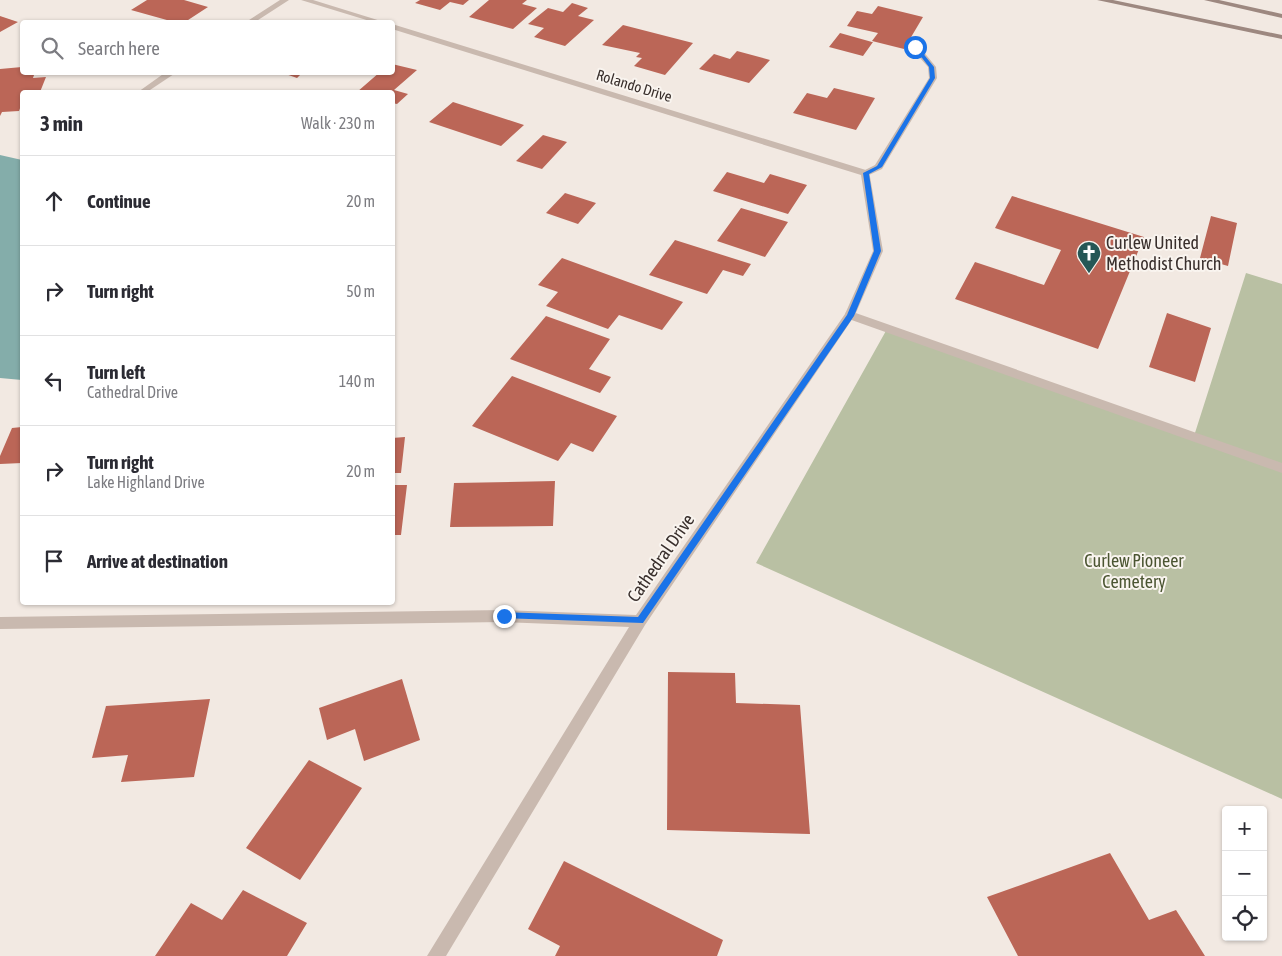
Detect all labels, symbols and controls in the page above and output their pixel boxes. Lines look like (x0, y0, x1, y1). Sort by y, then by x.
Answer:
search box (20, 20, 395, 75)
icon: search (38, 34, 66, 62)
route start (904, 36, 927, 59)
text: Search here (78, 37, 160, 59)
street label: Rolando Drive (594, 66, 674, 105)
text: 3 min (40, 111, 83, 135)
text: Walk · 230 m (301, 114, 375, 132)
icon: ahead (40, 187, 68, 215)
text: Continue (87, 190, 151, 212)
text: 20 m (346, 192, 375, 210)
place label: Curlew United Methodist Church (1106, 232, 1222, 274)
church icon: Curlew United Methodist Church (1076, 240, 1102, 274)
icon: right (40, 277, 68, 305)
text: Turn right (87, 280, 154, 302)
text: 50 m (346, 282, 375, 300)
text: Turn left (87, 361, 145, 383)
icon: left (40, 367, 68, 395)
text: 140 m (339, 372, 375, 390)
text: Cathedral Drive (87, 383, 178, 401)
text: Turn right (87, 451, 154, 473)
icon: right (40, 457, 68, 485)
text: 20 m (346, 462, 375, 480)
text: Lake Highland Drive (87, 473, 205, 491)
street label: Cathedral Drive (623, 510, 699, 606)
icon: arrive (40, 547, 68, 575)
text: Arrive at destination (87, 550, 228, 572)
park label: Curlew Pioneer Cemetery (1084, 550, 1184, 592)
route end (493, 605, 516, 628)
map controls (1222, 806, 1267, 941)
button: + (1222, 806, 1267, 851)
button: − (1222, 851, 1267, 896)
button: locate (1222, 896, 1267, 941)

